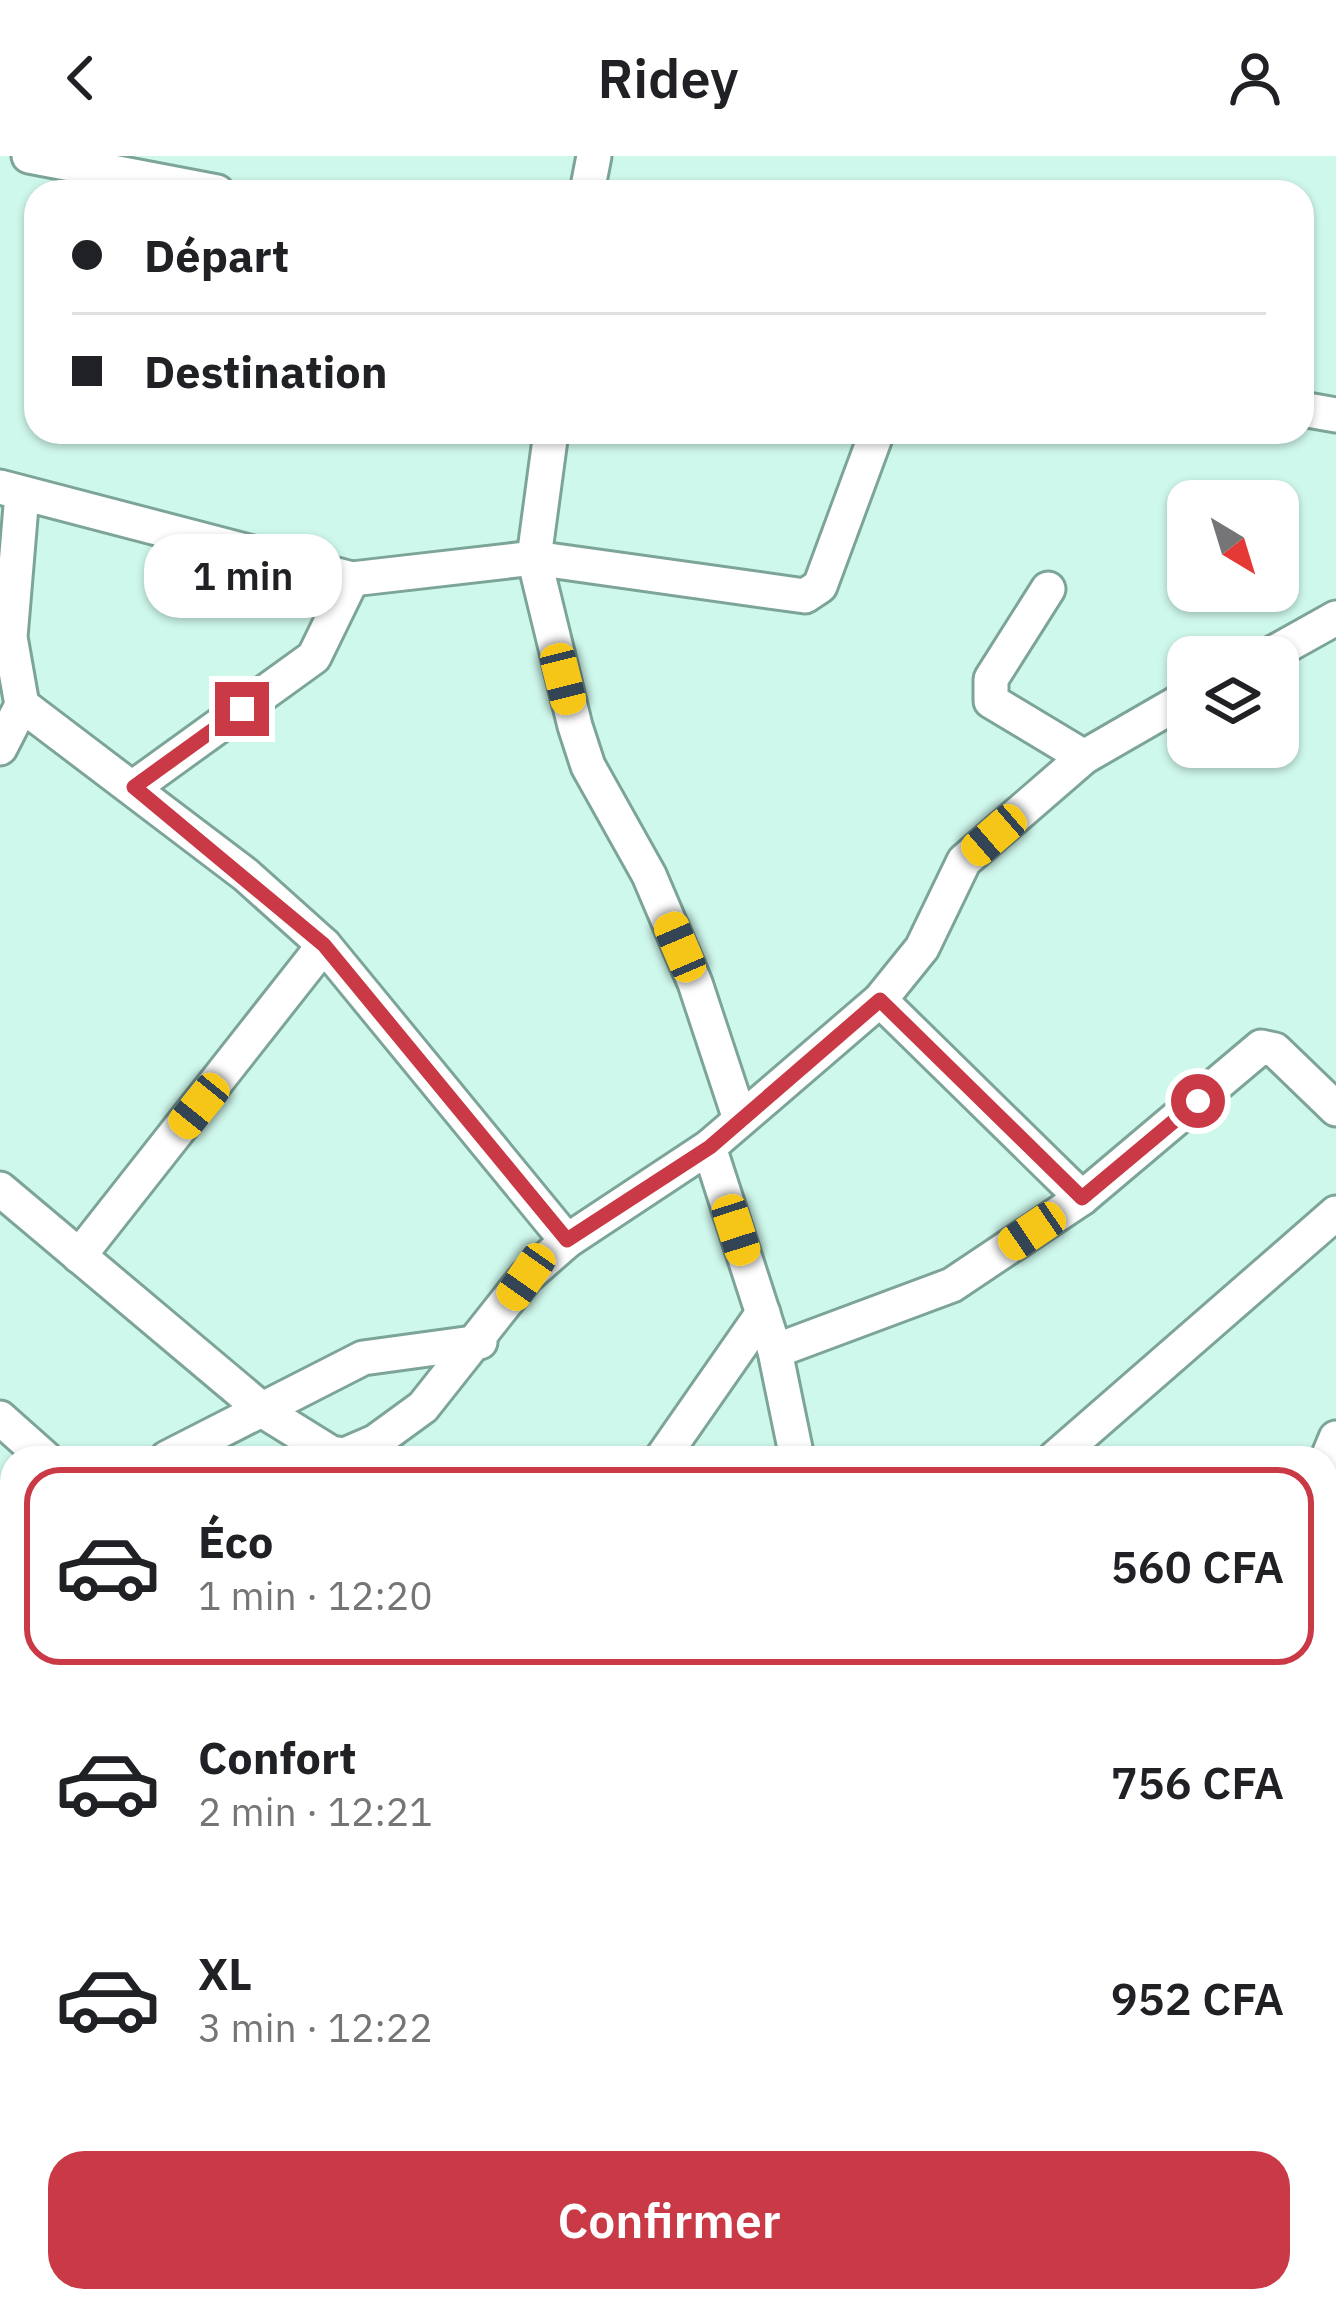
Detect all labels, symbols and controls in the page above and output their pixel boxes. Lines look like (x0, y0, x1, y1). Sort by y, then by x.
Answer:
text: Ridey (597, 43, 739, 113)
icon: back (48, 45, 114, 111)
icon: person (1222, 45, 1288, 111)
text: Départ (144, 226, 289, 284)
text: Destination (144, 342, 388, 400)
north arrow (1167, 480, 1299, 612)
map controls (1167, 480, 1299, 768)
callout: 1 min (143, 535, 341, 619)
text: 1 min (193, 550, 293, 601)
button: layers (1167, 636, 1299, 768)
car (537, 640, 589, 718)
route end (215, 682, 269, 736)
car (955, 798, 1033, 872)
car (649, 907, 711, 987)
car (162, 1067, 236, 1145)
route start (1171, 1074, 1225, 1128)
car (708, 1190, 764, 1270)
car (992, 1196, 1072, 1266)
car (491, 1237, 561, 1317)
icon: car (54, 1512, 162, 1620)
text: Éco (198, 1512, 273, 1570)
text: 560 CFA (1111, 1537, 1284, 1595)
text: 1 min · 12:20 (198, 1570, 433, 1621)
icon: car (54, 1728, 162, 1836)
text: Confort (198, 1728, 357, 1786)
text: 756 CFA (1111, 1753, 1284, 1811)
text: 2 min · 12:21 (198, 1786, 433, 1837)
icon: car (54, 1944, 162, 2052)
text: XL (198, 1944, 252, 2002)
text: 952 CFA (1111, 1969, 1284, 2027)
text: 3 min · 12:22 (198, 2002, 433, 2053)
button: Confirmer (48, 2151, 1290, 2289)

